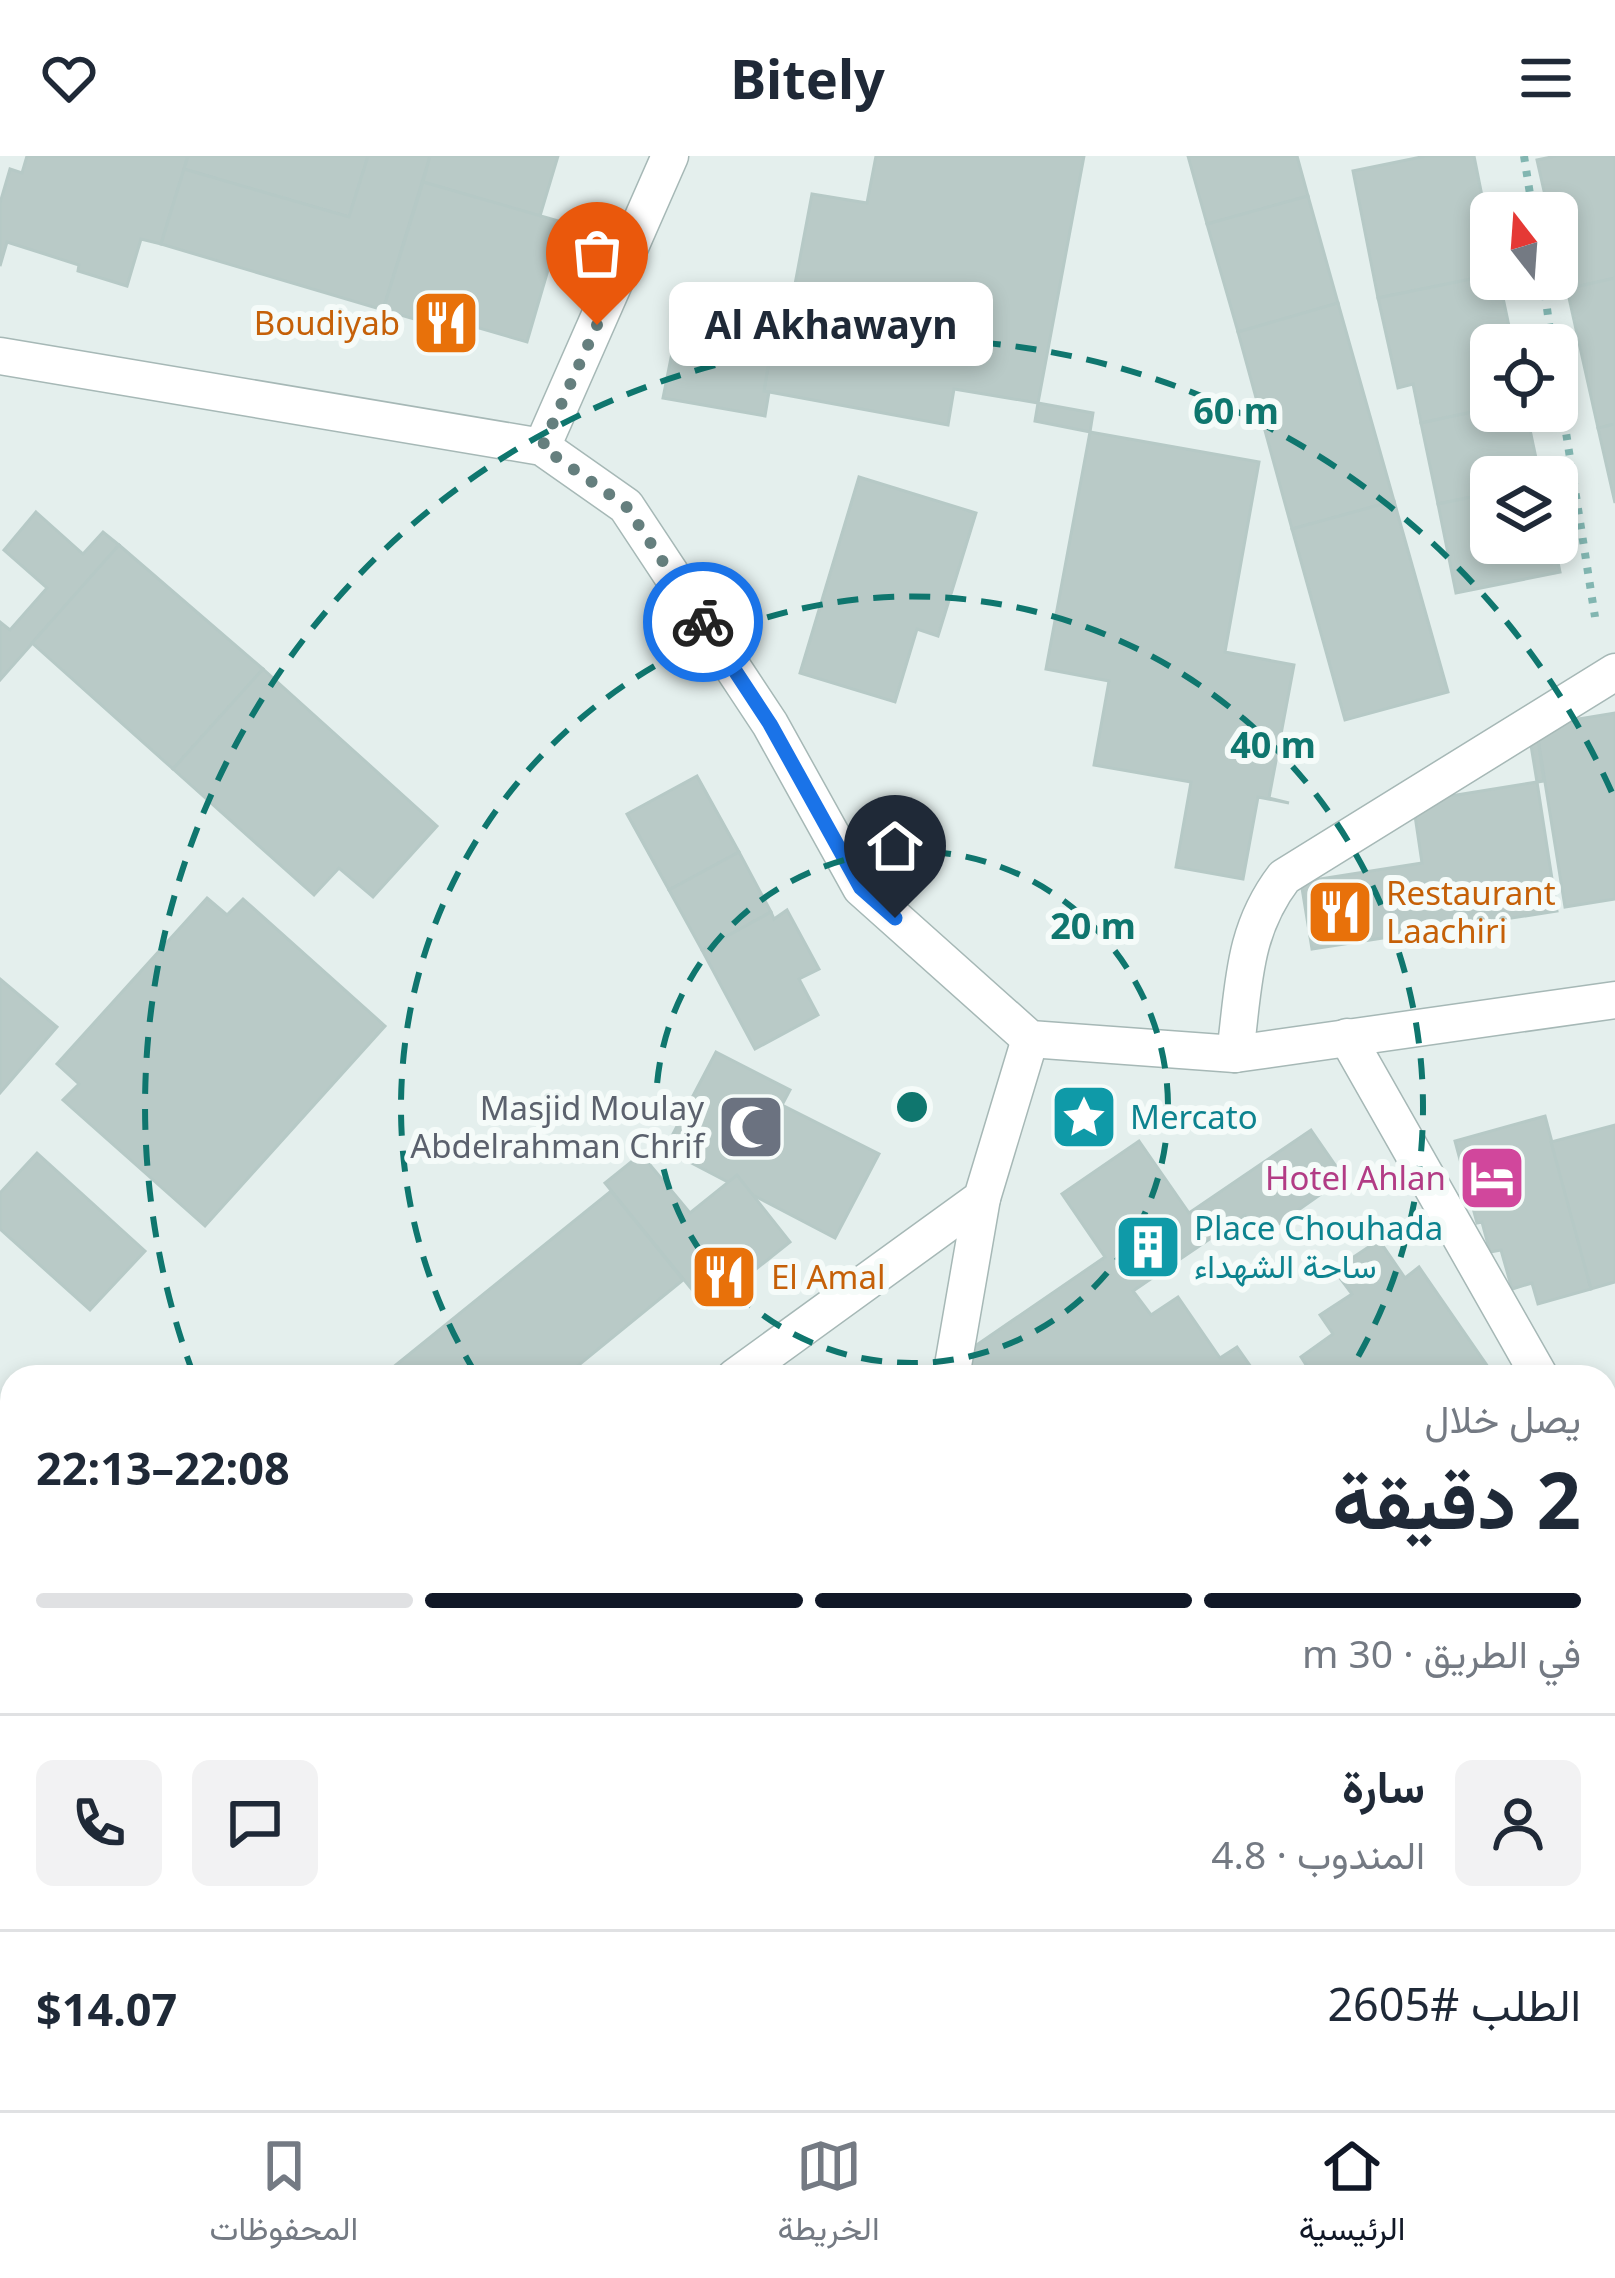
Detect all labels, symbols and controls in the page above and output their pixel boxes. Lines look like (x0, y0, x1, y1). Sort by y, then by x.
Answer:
text: Bitely (730, 41, 885, 115)
icon: heart (36, 45, 102, 111)
icon: menu (1513, 45, 1579, 111)
north arrow (1470, 192, 1578, 300)
map controls (1470, 192, 1578, 564)
pin (546, 202, 648, 325)
icon: bag (564, 220, 630, 286)
callout: Al Akhawayn (669, 283, 993, 367)
restaurant icon: Boudiyab (411, 288, 481, 358)
text: Al Akhawayn (705, 297, 958, 350)
place label: Boudiyab (254, 300, 400, 345)
button: locate (1470, 324, 1578, 432)
text: 60 m (1193, 386, 1279, 435)
button: layers (1470, 456, 1578, 564)
courier (643, 562, 763, 682)
icon: bike (670, 589, 736, 655)
text: 40 m (1230, 720, 1316, 769)
pin (844, 795, 946, 918)
icon: home (862, 813, 928, 879)
place label: Restaurant Laachiri (1386, 870, 1556, 953)
restaurant icon: Restaurant Laachiri (1305, 877, 1375, 947)
text: 20 m (1050, 901, 1136, 950)
place icon: Mercato (1049, 1082, 1119, 1152)
place label: Masjid Moulay Abdelrahman Chrif (410, 1085, 706, 1168)
centre of rings (891, 1086, 933, 1128)
mosque icon: Masjid Moulay Abdelrahman Chrif (716, 1092, 786, 1162)
place label: Mercato (1130, 1094, 1258, 1139)
hotel icon: Hotel Ahlan (1457, 1143, 1527, 1213)
place label: Hotel Ahlan (1265, 1155, 1446, 1200)
place label: Place Chouhada ساحة الشهداء (1194, 1205, 1443, 1288)
building icon: Place Chouhada ساحة الشهداء (1113, 1212, 1183, 1282)
restaurant icon: El Amal (689, 1242, 759, 1312)
place label: El Amal (771, 1254, 885, 1299)
text: يصل خلال (1424, 1391, 1581, 1444)
text: 22:08–22:13 (36, 1437, 290, 1498)
text: 2 دقيقة (1332, 1446, 1581, 1552)
text: في الطريق · 30 m (1302, 1626, 1581, 1679)
text: سارة (1342, 1755, 1425, 1816)
button: phone (36, 1760, 162, 1886)
button: chat (192, 1760, 318, 1886)
button: person (1455, 1760, 1581, 1886)
text: المندوب · 4.8 (1211, 1827, 1425, 1880)
text: الطلب #2605 (1327, 1973, 1581, 2034)
text: $14.07 (36, 1978, 177, 2039)
tab: المحفوظات (210, 2133, 358, 2258)
tab: الخريطة (777, 2133, 880, 2258)
tab: الرئيسية (1299, 2133, 1405, 2258)

